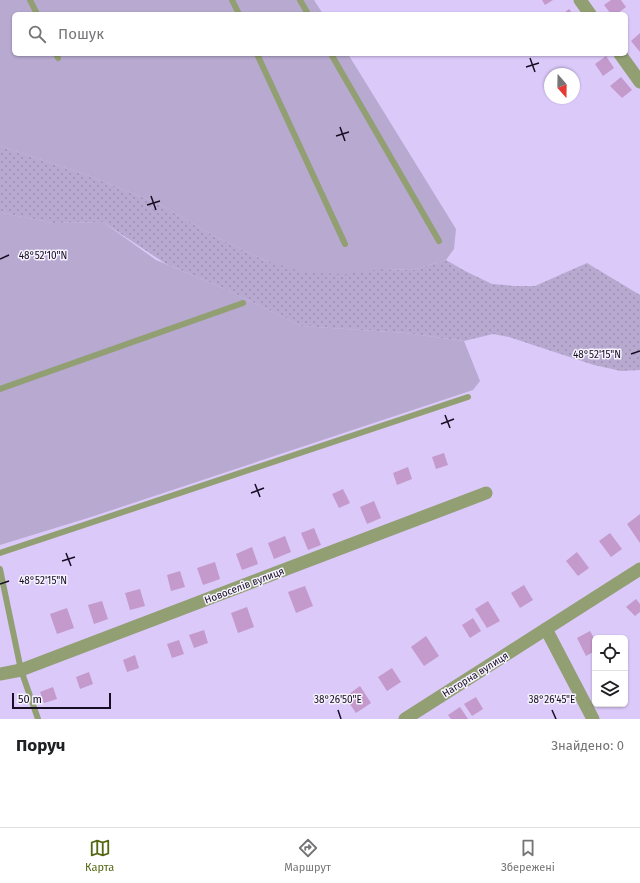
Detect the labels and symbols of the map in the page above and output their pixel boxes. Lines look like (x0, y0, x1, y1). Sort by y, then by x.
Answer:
north arrow (544, 68, 580, 104)
text: 48°52'10"N (19, 250, 67, 262)
text: 48°52'15"N (573, 349, 621, 361)
street label: Новоселів вулиця (202, 564, 286, 607)
text: 48°52'15"N (19, 575, 67, 587)
street label: Нагорна вулиця (440, 650, 511, 700)
scale bar (12, 691, 111, 710)
text: 38°26'50"E (314, 694, 362, 706)
text: 38°26'45"E (529, 694, 575, 706)

